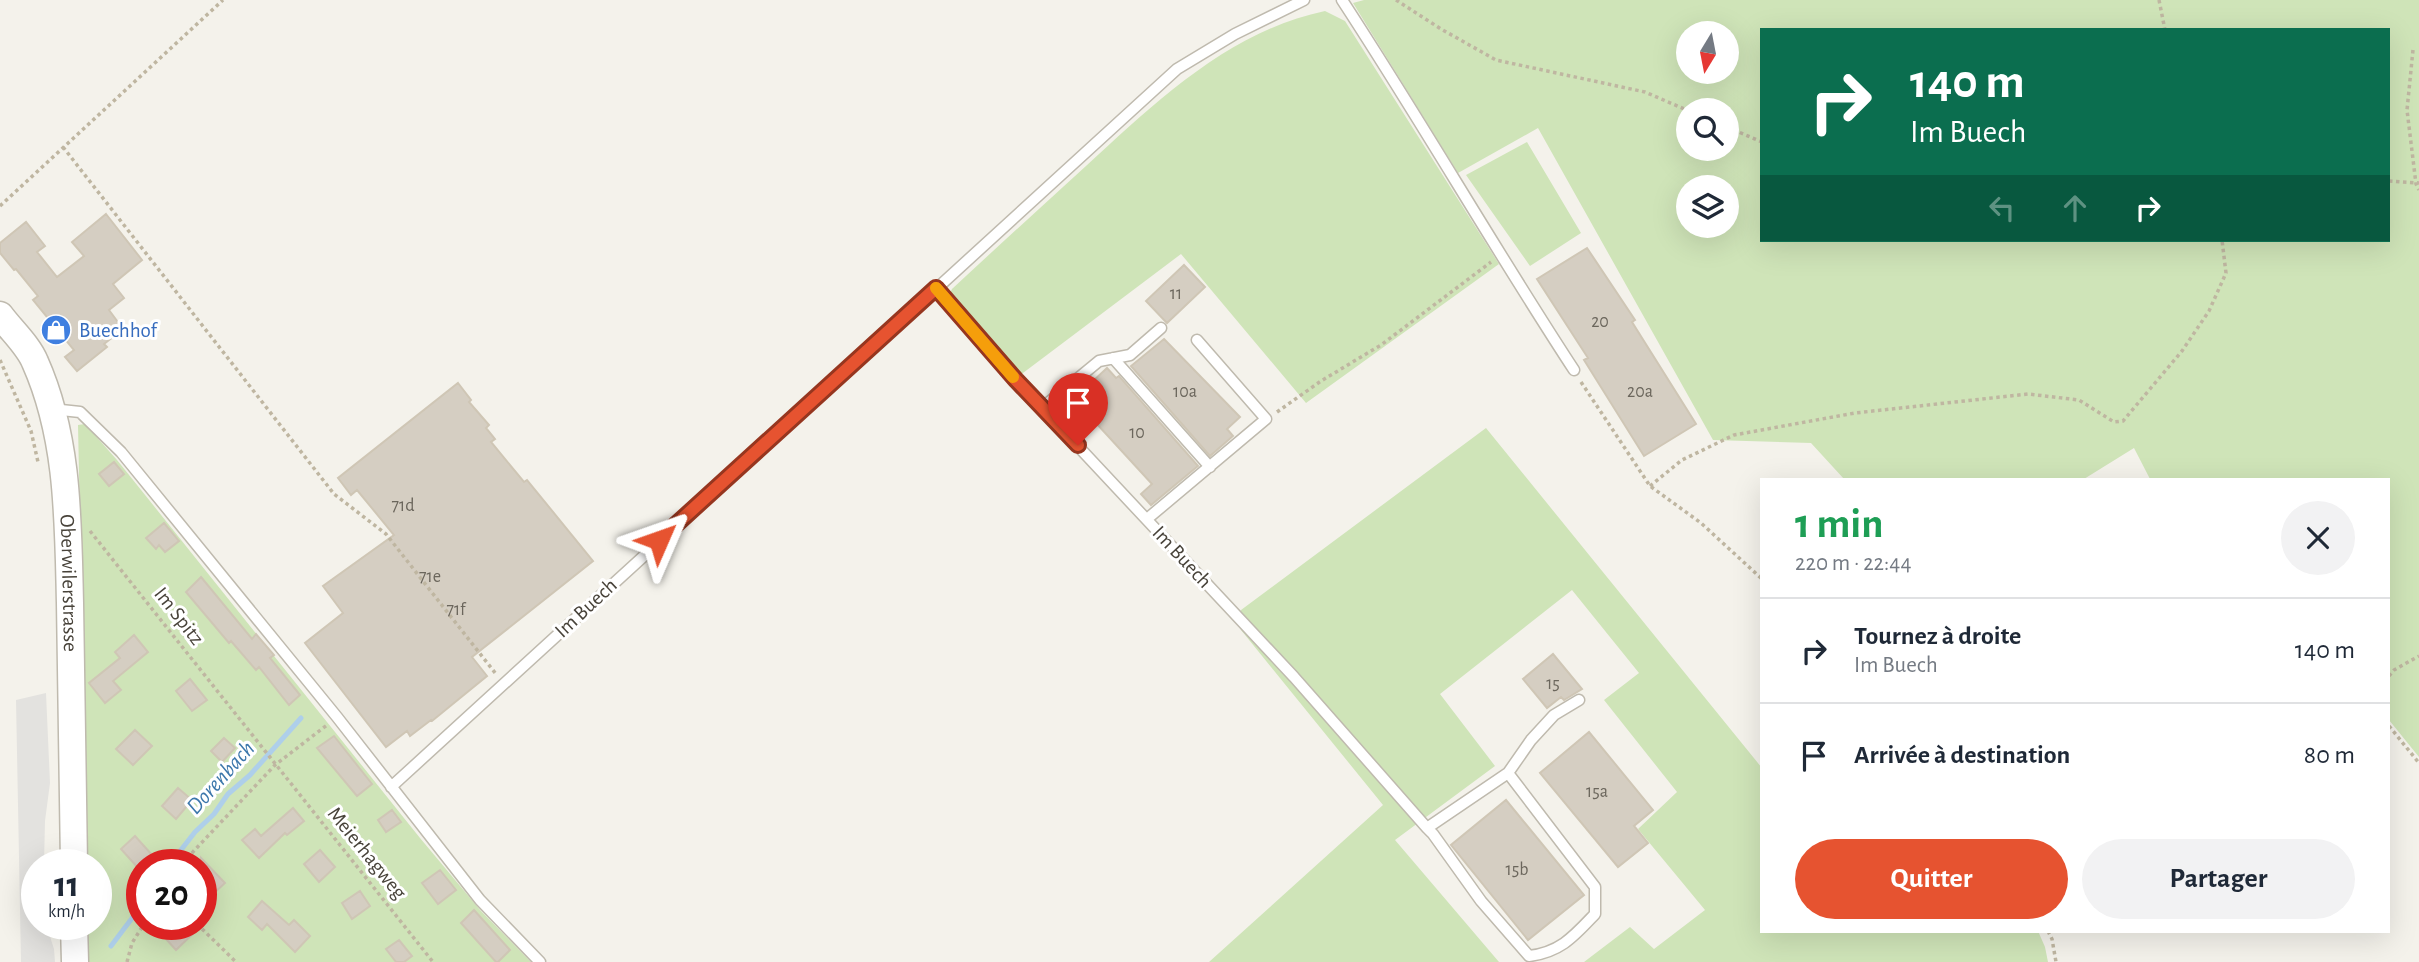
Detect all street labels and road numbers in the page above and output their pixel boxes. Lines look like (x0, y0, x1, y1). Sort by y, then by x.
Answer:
street label: Oberwilerstrasse (57, 514, 82, 652)
street label: Im Buech (1148, 522, 1216, 592)
street label: Im Buech (551, 574, 621, 642)
street label: Im Spitz (150, 583, 208, 649)
street label: Meierhagweg (324, 803, 411, 904)

